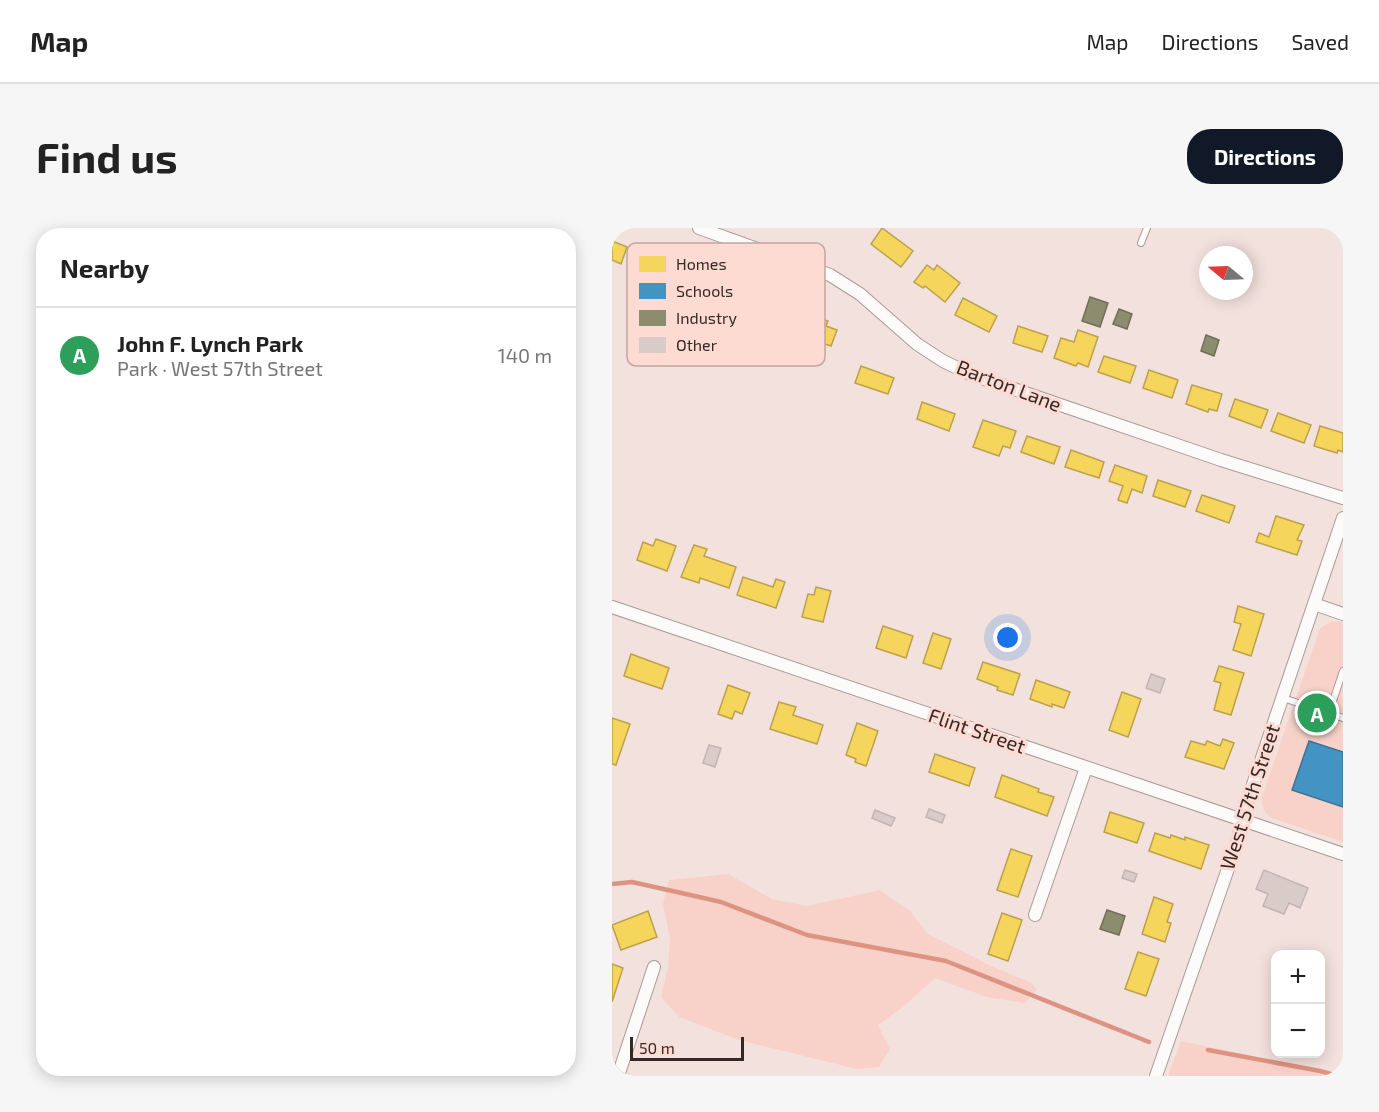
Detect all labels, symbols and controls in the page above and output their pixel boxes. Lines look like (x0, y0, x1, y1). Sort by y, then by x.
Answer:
text: Map (30, 24, 88, 58)
text: Map (1086, 29, 1129, 54)
text: Directions (1162, 29, 1258, 54)
text: Saved (1291, 29, 1349, 54)
button: Directions (1187, 129, 1343, 184)
text: Find us (36, 131, 178, 181)
legend (627, 243, 825, 366)
north arrow (1199, 246, 1253, 300)
text: Nearby (60, 252, 149, 283)
text: Homes (676, 254, 727, 273)
text: Schools (676, 281, 733, 300)
text: Industry (676, 308, 737, 327)
text: John F. Lynch Park (117, 330, 303, 356)
text: Other (676, 335, 718, 354)
text: A (73, 343, 86, 367)
text: 140 m (498, 343, 552, 367)
street label: Barton Lane (954, 354, 1065, 416)
text: Park · West 57th Street (117, 356, 323, 380)
your location (993, 623, 1022, 652)
pin: A (1298, 690, 1336, 736)
street label: Flint Street (926, 702, 1029, 758)
street label: West 57th Street (1214, 720, 1284, 873)
map controls (1271, 950, 1325, 1058)
button: + (1271, 950, 1325, 1004)
button: − (1271, 1004, 1325, 1058)
scale bar (630, 1034, 744, 1062)
text: 50 m (639, 1038, 675, 1057)

